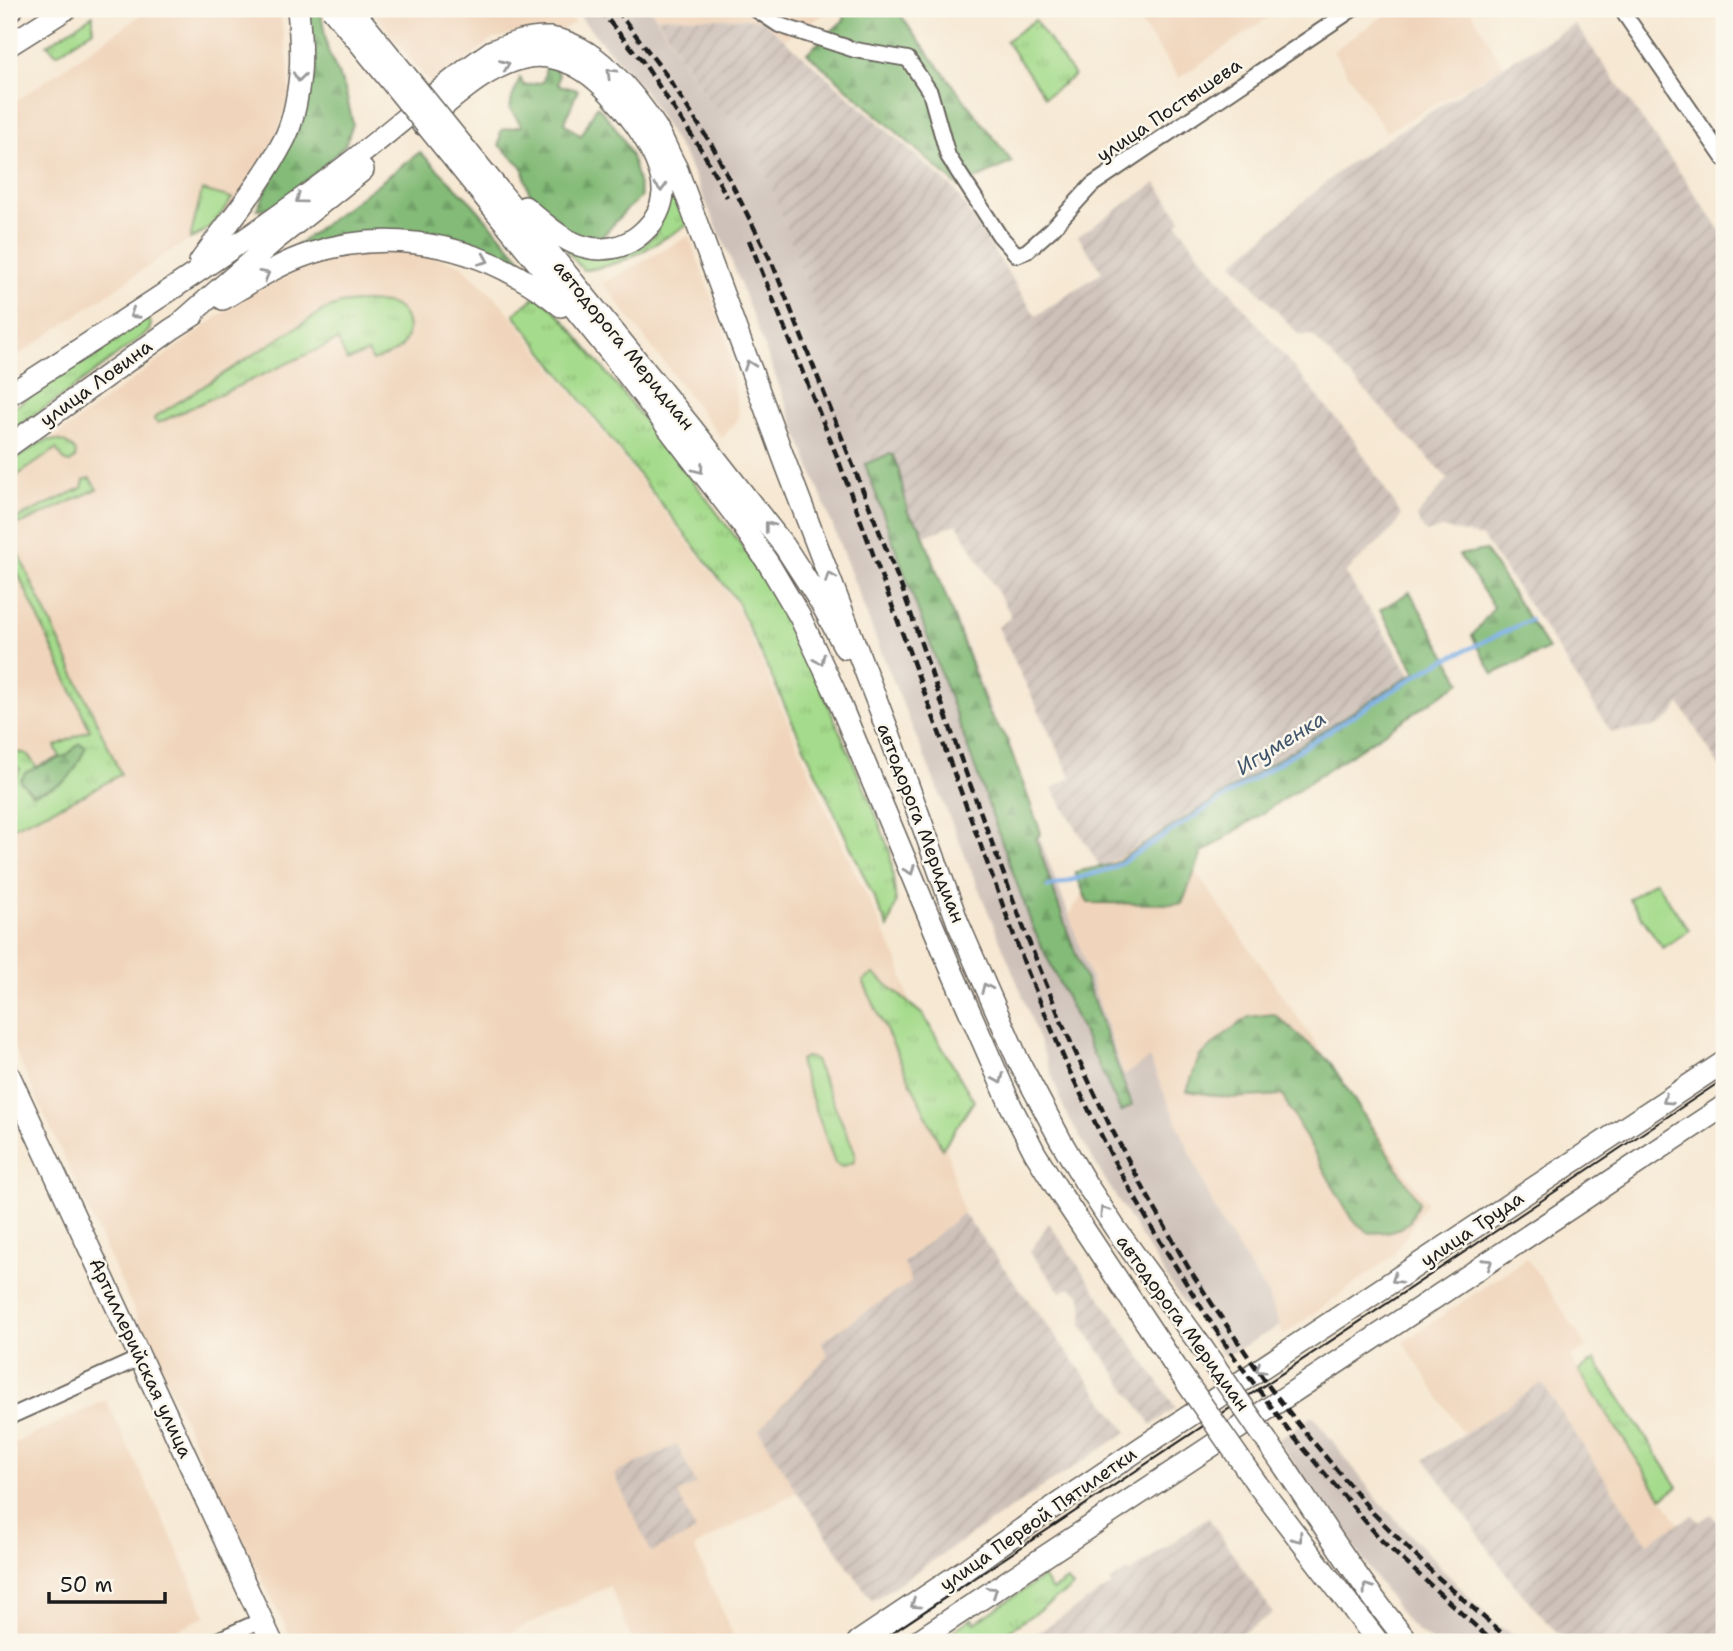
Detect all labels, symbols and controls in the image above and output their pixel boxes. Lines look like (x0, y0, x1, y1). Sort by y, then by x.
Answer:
street label: улица Постышева (1092, 52, 1246, 168)
one-way arrow (498, 59, 510, 73)
one-way arrow (607, 68, 620, 81)
one-way arrow (292, 72, 307, 83)
one-way arrow (653, 182, 668, 193)
one-way arrow (295, 191, 308, 203)
one-way arrow (476, 252, 489, 266)
street label: автодорога Меридиан (548, 255, 700, 435)
one-way arrow (258, 270, 270, 283)
one-way arrow (129, 306, 142, 319)
street label: улица Ловина (35, 334, 157, 432)
one-way arrow (743, 359, 757, 371)
one-way arrow (691, 461, 704, 473)
one-way arrow (764, 521, 777, 534)
one-way arrow (824, 572, 838, 584)
one-way arrow (812, 653, 826, 665)
water label: Игуменка (1231, 704, 1331, 782)
street label: автодорога Меридиан (871, 720, 971, 926)
one-way arrow (901, 863, 915, 875)
one-way arrow (980, 983, 994, 995)
one-way arrow (991, 1071, 1005, 1084)
one-way arrow (1662, 1091, 1675, 1104)
street label: улица Труда (1416, 1185, 1528, 1273)
one-way arrow (1099, 1205, 1112, 1218)
street label: автодорога Меридиан (1111, 1230, 1255, 1416)
street label: Артиллерийская улица (84, 1254, 198, 1462)
one-way arrow (1480, 1258, 1493, 1271)
one-way arrow (1391, 1271, 1404, 1284)
one-way arrow (1255, 1361, 1268, 1374)
street label: улица Первой Пятилетки (935, 1441, 1141, 1597)
one-way arrow (1290, 1530, 1303, 1543)
scale bar (49, 1560, 164, 1604)
text: 50 m (60, 1571, 113, 1599)
one-way arrow (1363, 1583, 1375, 1596)
one-way arrow (985, 1587, 998, 1599)
one-way arrow (910, 1596, 923, 1608)

